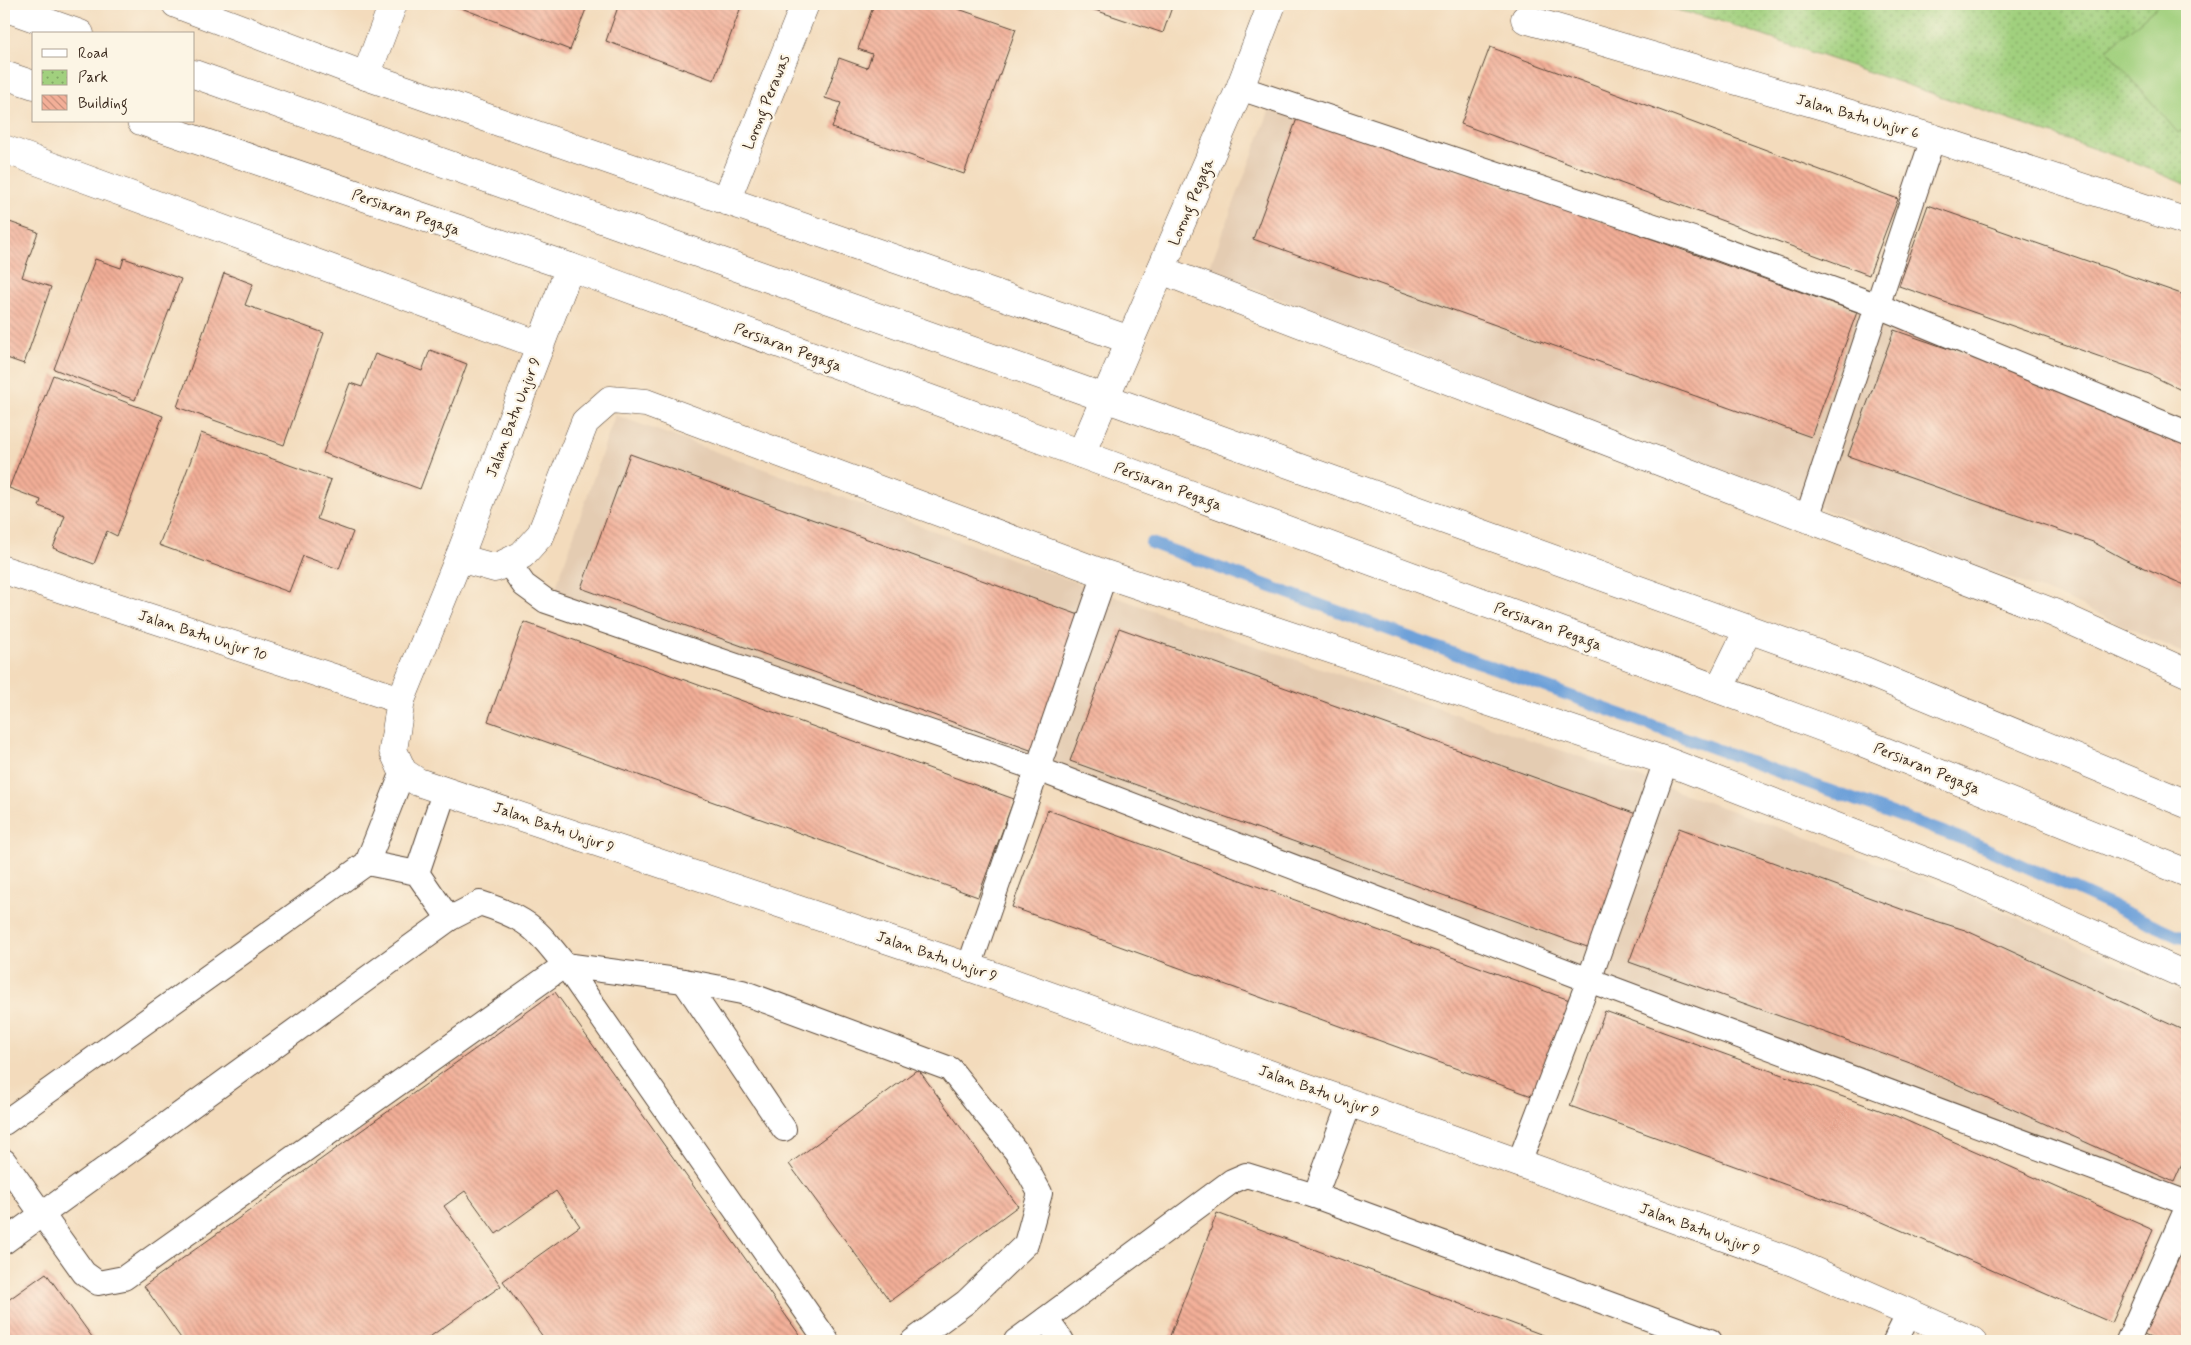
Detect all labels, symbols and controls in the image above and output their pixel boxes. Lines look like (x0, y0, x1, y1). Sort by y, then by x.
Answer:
legend (32, 32, 195, 122)
text: Road (78, 44, 108, 64)
street label: Lorong Perawas (739, 52, 796, 153)
text: Park (78, 68, 108, 88)
street label: Jalan Batu Unjur 6 (1794, 90, 1922, 144)
text: Building (78, 94, 128, 115)
street label: Lorong Pegaga (1165, 155, 1221, 249)
street label: Persiaran Pegaga (349, 185, 463, 242)
street label: Persiaran Pegaga (731, 319, 844, 378)
street label: Jalan Batu Unjur 9 (482, 355, 546, 480)
street label: Persiaran Pegaga (1111, 458, 1224, 517)
street label: Persiaran Pegaga (1491, 598, 1604, 657)
street label: Jalan Batu Unjur 10 (136, 606, 270, 666)
street label: Persiaran Pegaga (1870, 738, 1983, 800)
street label: Jalan Batu Unjur 9 (490, 798, 617, 858)
street label: Jalan Batu Unjur 9 (873, 927, 1000, 987)
street label: Jalan Batu Unjur 9 (1256, 1061, 1382, 1123)
street label: Jalan Batu Unjur 9 (1637, 1199, 1763, 1261)

